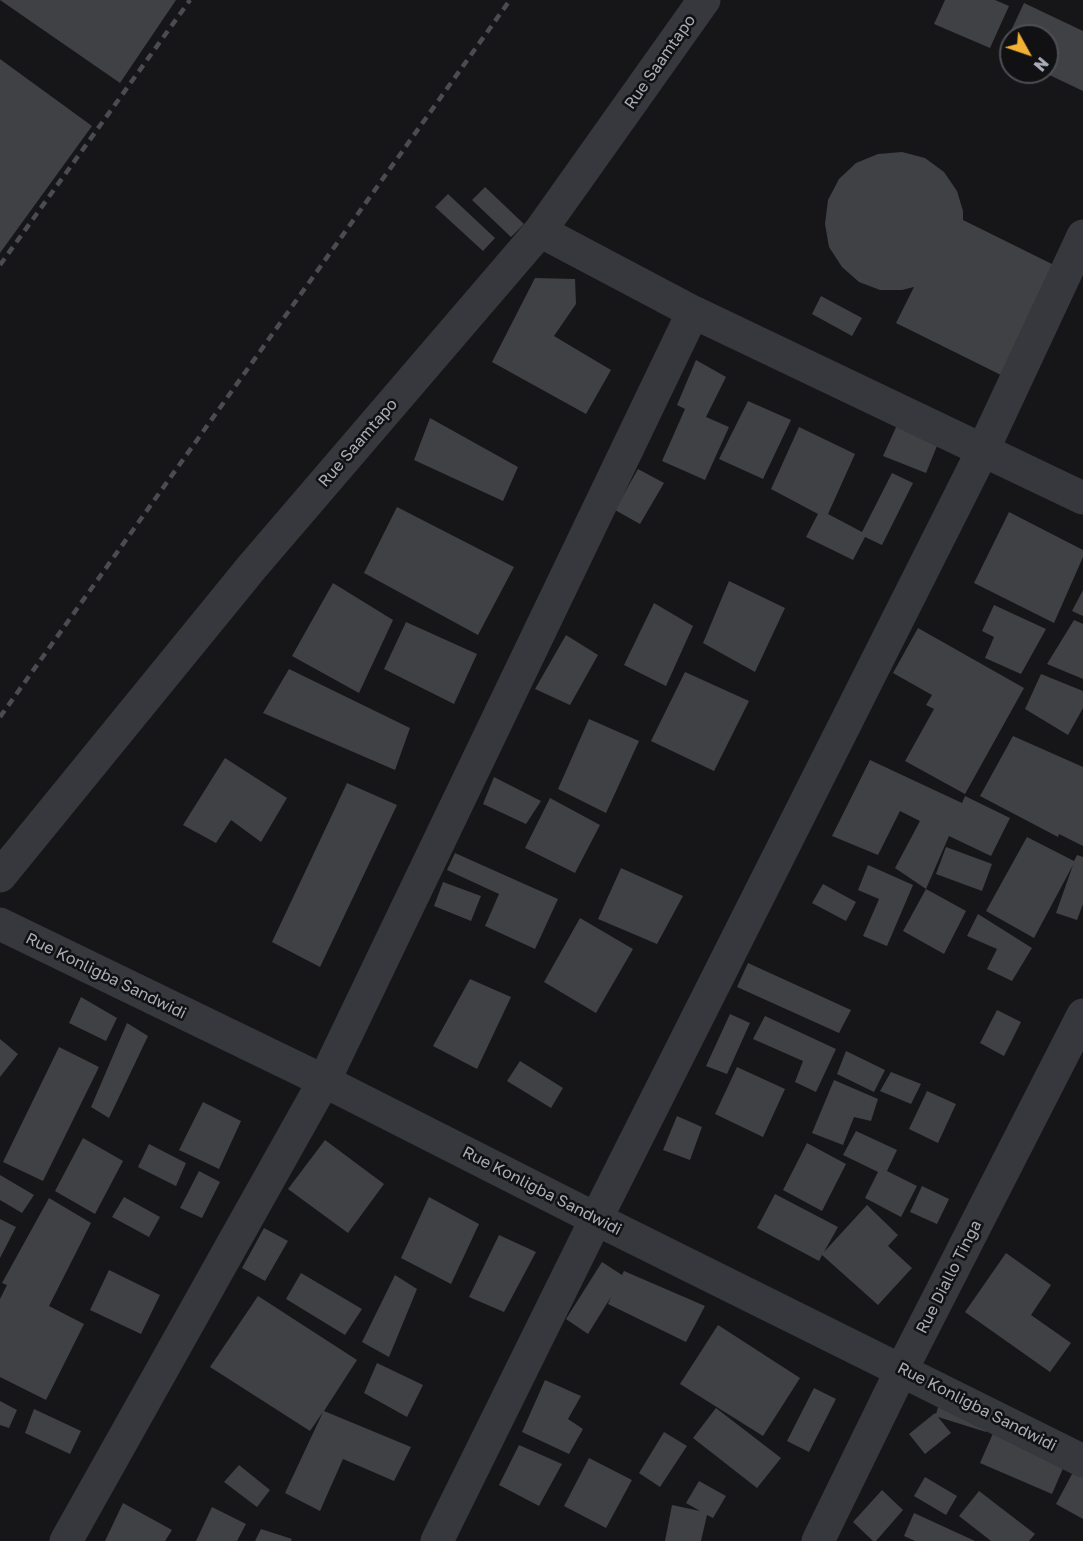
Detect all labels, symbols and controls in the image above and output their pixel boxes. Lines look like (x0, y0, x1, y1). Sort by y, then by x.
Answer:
street label: Rue Saamtapo (620, 11, 700, 113)
north arrow (999, 24, 1059, 84)
text: N (1030, 53, 1053, 75)
street label: Rue Saamtapo (314, 395, 402, 491)
street label: Rue Konligba Sandwidi (23, 929, 189, 1023)
street label: Rue Konligba Sandwidi (459, 1142, 625, 1240)
street label: Rue Diallo Tinga (912, 1217, 986, 1337)
street label: Rue Konligba Sandwidi (894, 1358, 1060, 1456)

